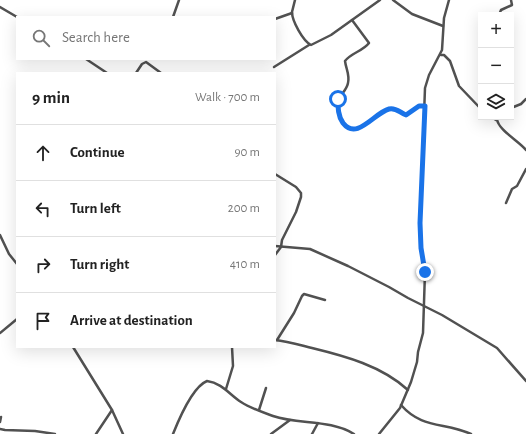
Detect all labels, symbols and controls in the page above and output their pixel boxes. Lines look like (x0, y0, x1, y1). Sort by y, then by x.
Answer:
map controls (478, 12, 514, 120)
button: + (478, 12, 514, 48)
search box (16, 16, 276, 60)
icon: search (30, 27, 52, 49)
text: Search here (62, 30, 130, 45)
button: − (478, 48, 514, 84)
button: layers (478, 84, 514, 120)
text: 9 min (32, 89, 70, 106)
route start (329, 90, 347, 108)
text: Walk · 700 m (195, 91, 260, 104)
icon: ahead (32, 142, 54, 164)
text: Continue (70, 145, 125, 160)
text: 90 m (234, 146, 260, 159)
icon: left (32, 198, 54, 220)
text: Turn left (70, 201, 121, 216)
text: 200 m (228, 202, 260, 215)
icon: right (32, 254, 54, 276)
text: Turn right (70, 257, 129, 272)
text: 410 m (230, 258, 260, 271)
route end (416, 263, 434, 281)
icon: arrive (32, 310, 54, 332)
text: Arrive at destination (70, 313, 193, 328)

